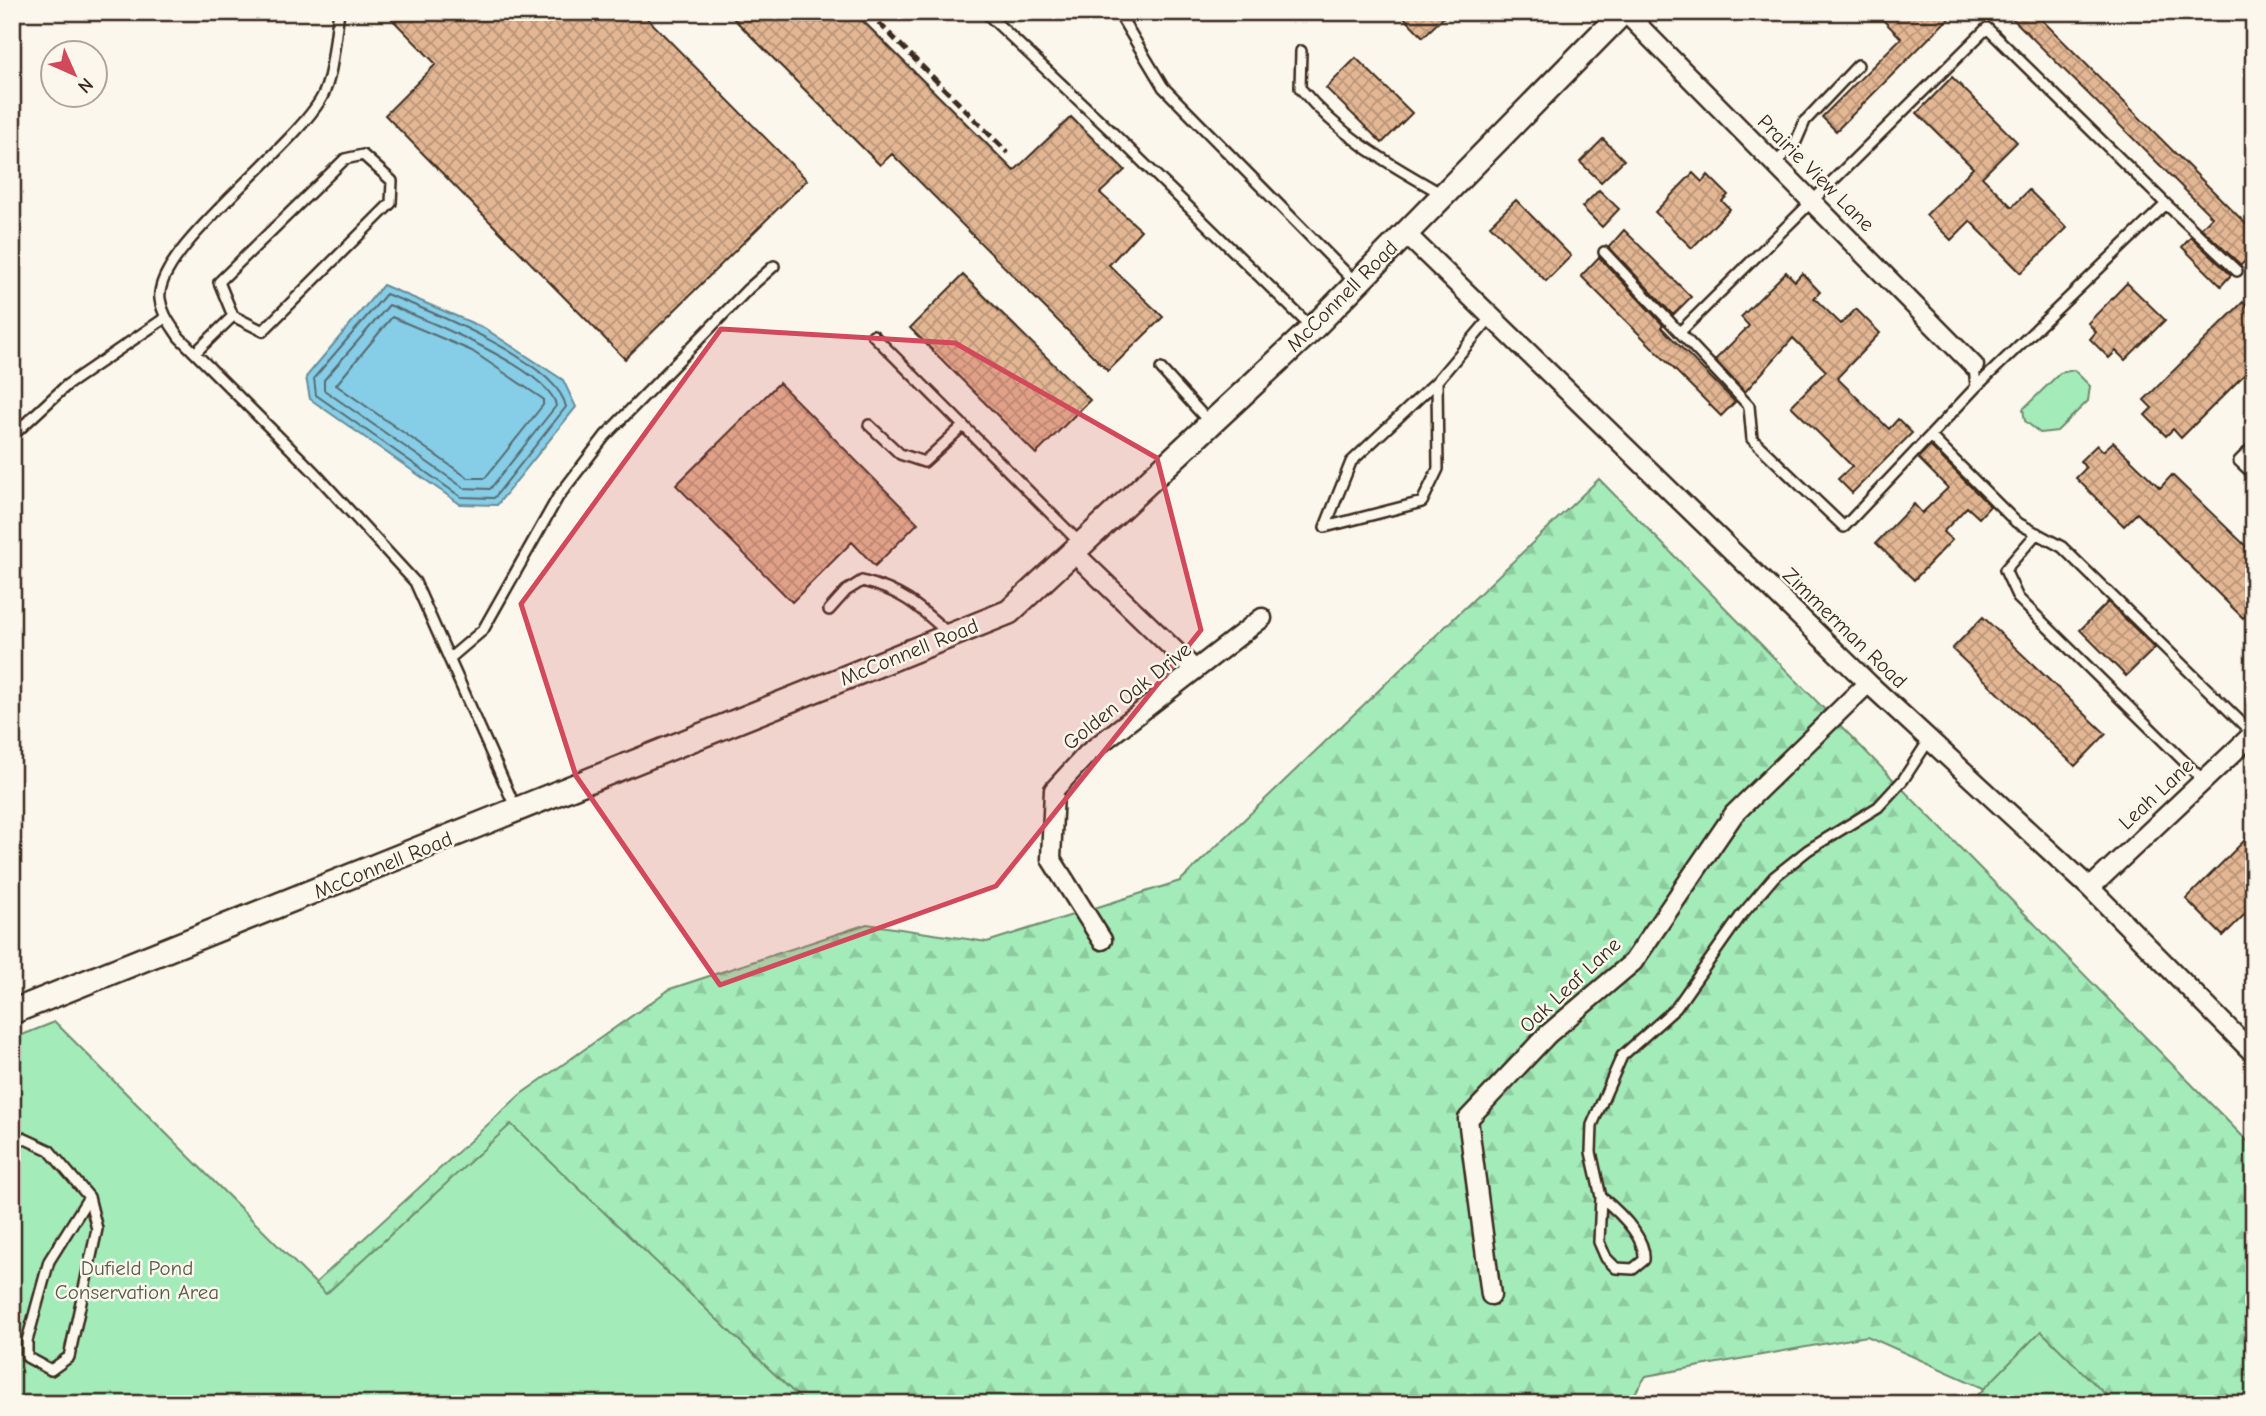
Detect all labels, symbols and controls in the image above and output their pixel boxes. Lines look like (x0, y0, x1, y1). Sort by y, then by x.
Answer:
north arrow (38, 38, 108, 108)
text: N (73, 73, 97, 97)
street label: Prairie View Lane (1753, 110, 1879, 236)
street label: McConnell Road (1282, 236, 1402, 356)
street label: Zimmerman Road (1778, 563, 1912, 693)
street label: McConnell Road (836, 613, 982, 691)
street label: Golden Oak Drive (1058, 637, 1196, 755)
street label: Leah Lane (2114, 754, 2198, 834)
street label: McConnell Road (310, 826, 456, 904)
street label: Oak Leaf Lane (1515, 932, 1625, 1038)
park label: Dufield Pond Conservation Area (55, 1256, 219, 1304)

